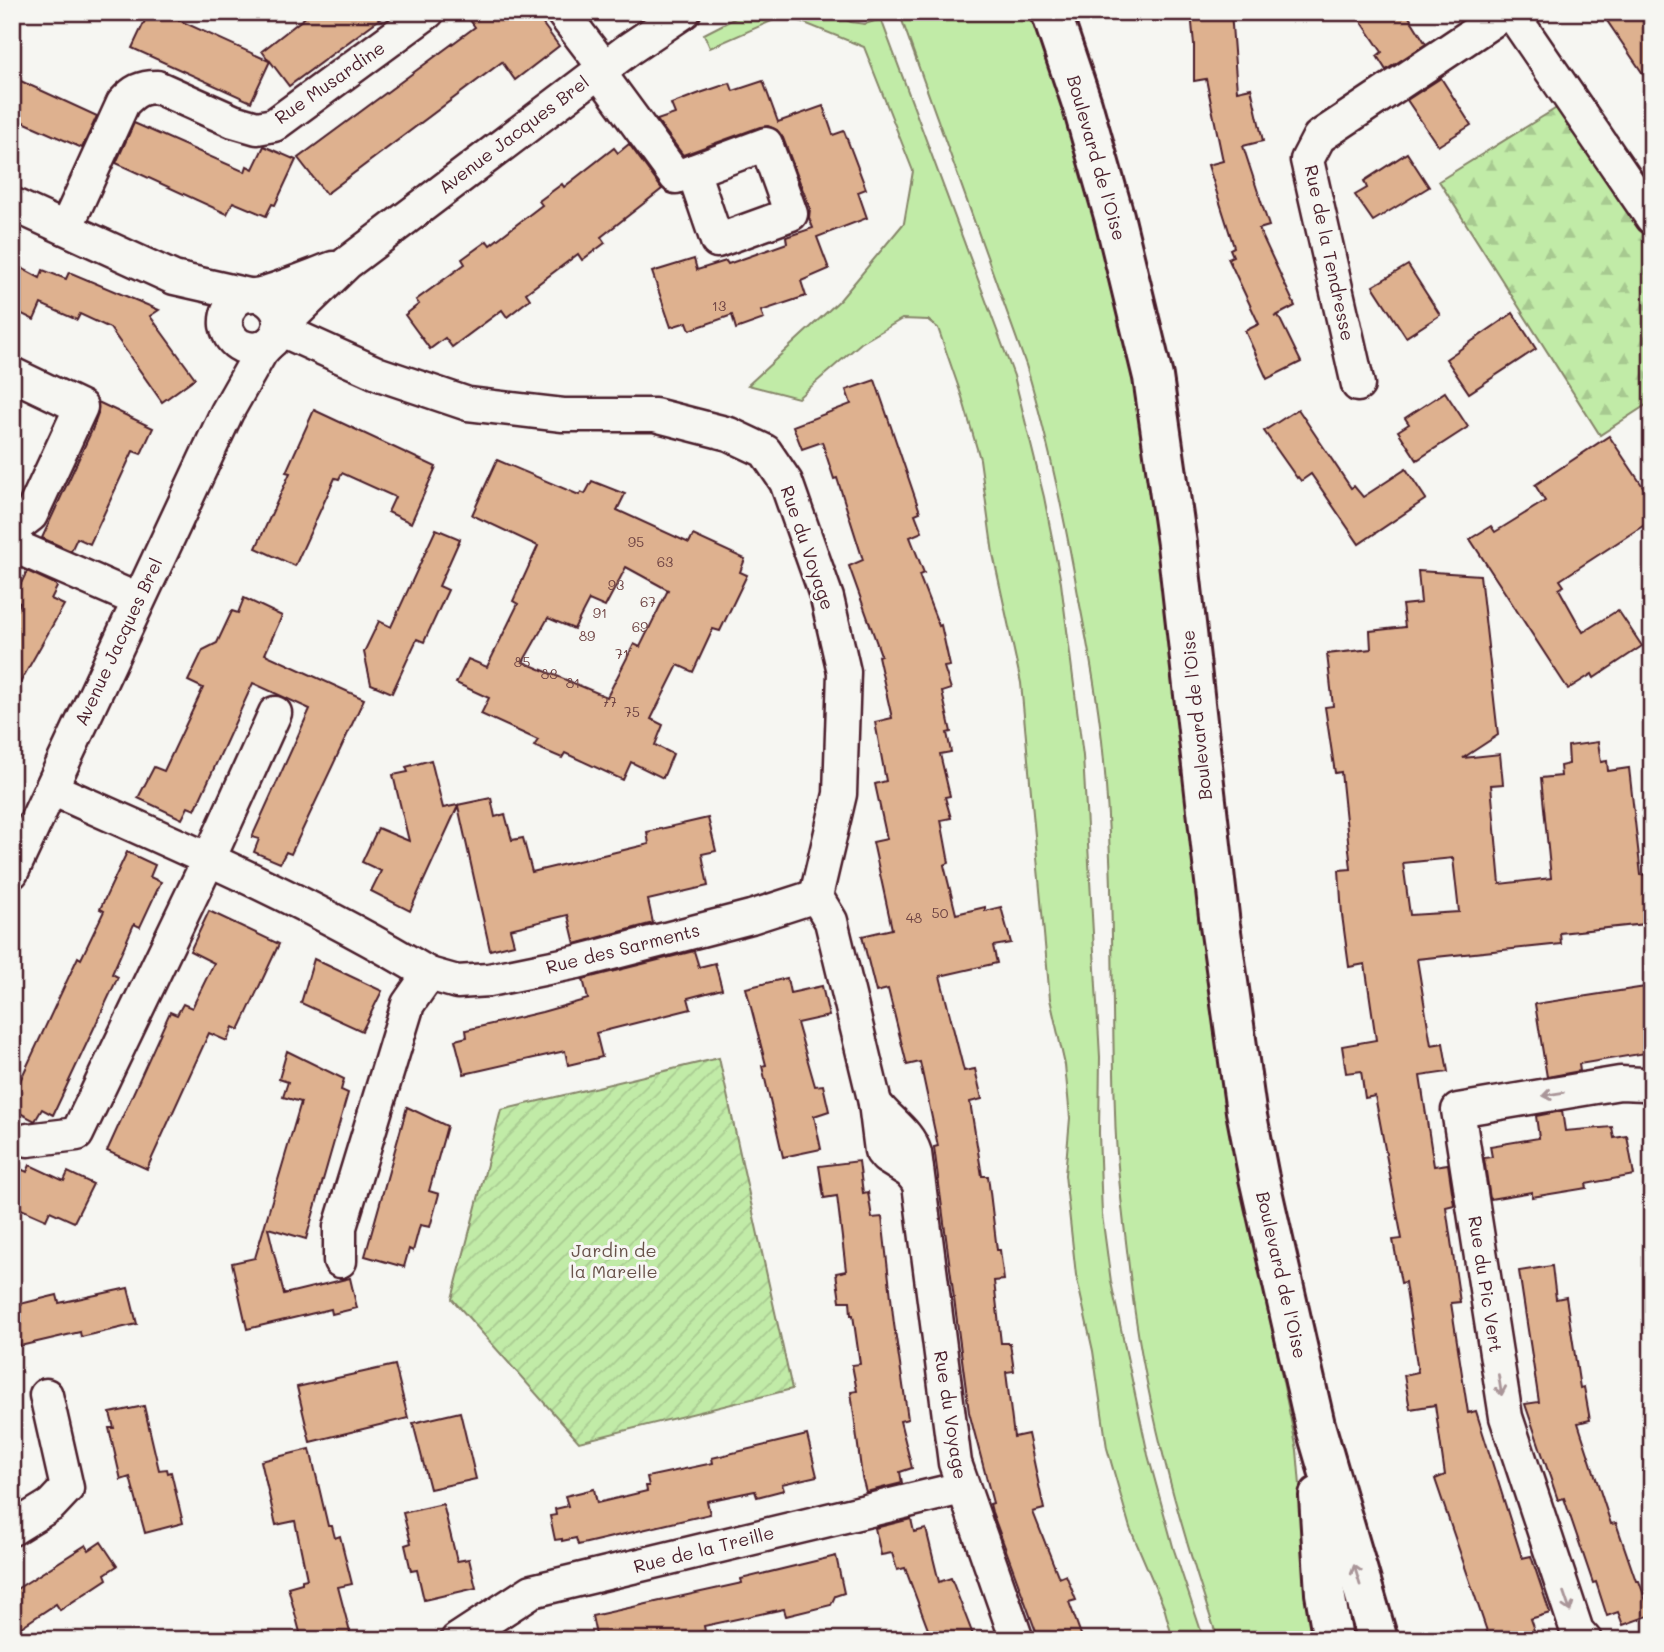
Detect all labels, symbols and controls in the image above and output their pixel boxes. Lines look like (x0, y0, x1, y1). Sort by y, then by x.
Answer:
street label: Rue Musardine (269, 35, 389, 129)
street label: Avenue Jacques Brel (433, 70, 594, 199)
street label: Boulevard de l'Oise (1062, 72, 1132, 243)
street label: Rue de la Tendresse (1300, 163, 1360, 343)
house number: 13 (712, 296, 726, 315)
street label: Rue du Voyage (775, 482, 840, 613)
house number: 95 (628, 532, 644, 551)
house number: 63 (657, 552, 673, 571)
street label: Avenue Jacques Brel (69, 554, 168, 729)
house number: 93 (608, 575, 624, 594)
house number: 67 (640, 592, 656, 611)
house number: 91 (593, 603, 607, 622)
house number: 69 (632, 617, 648, 636)
house number: 89 (579, 626, 595, 645)
street label: Boulevard de l'Oise (1175, 629, 1217, 801)
house number: 71 (615, 644, 629, 663)
house number: 85 (514, 652, 530, 671)
house number: 83 (541, 664, 557, 683)
house number: 81 (566, 673, 580, 692)
house number: 77 (601, 692, 617, 711)
house number: 75 (624, 702, 640, 721)
house number: 50 (932, 903, 949, 922)
house number: 48 (906, 908, 922, 927)
street label: Rue des Sarments (543, 917, 702, 979)
one-way arrow (1542, 1088, 1564, 1101)
street label: Boulevard de l'Oise (1251, 1189, 1313, 1361)
street label: Rue du Pic Vert (1463, 1214, 1509, 1354)
park label: Jardin de la Marelle (570, 1238, 658, 1283)
street label: Rue du Voyage (929, 1349, 973, 1481)
one-way arrow (1494, 1373, 1507, 1396)
street label: Rue de la Treille (631, 1520, 777, 1578)
one-way arrow (1350, 1564, 1363, 1586)
one-way arrow (1562, 1591, 1574, 1613)

